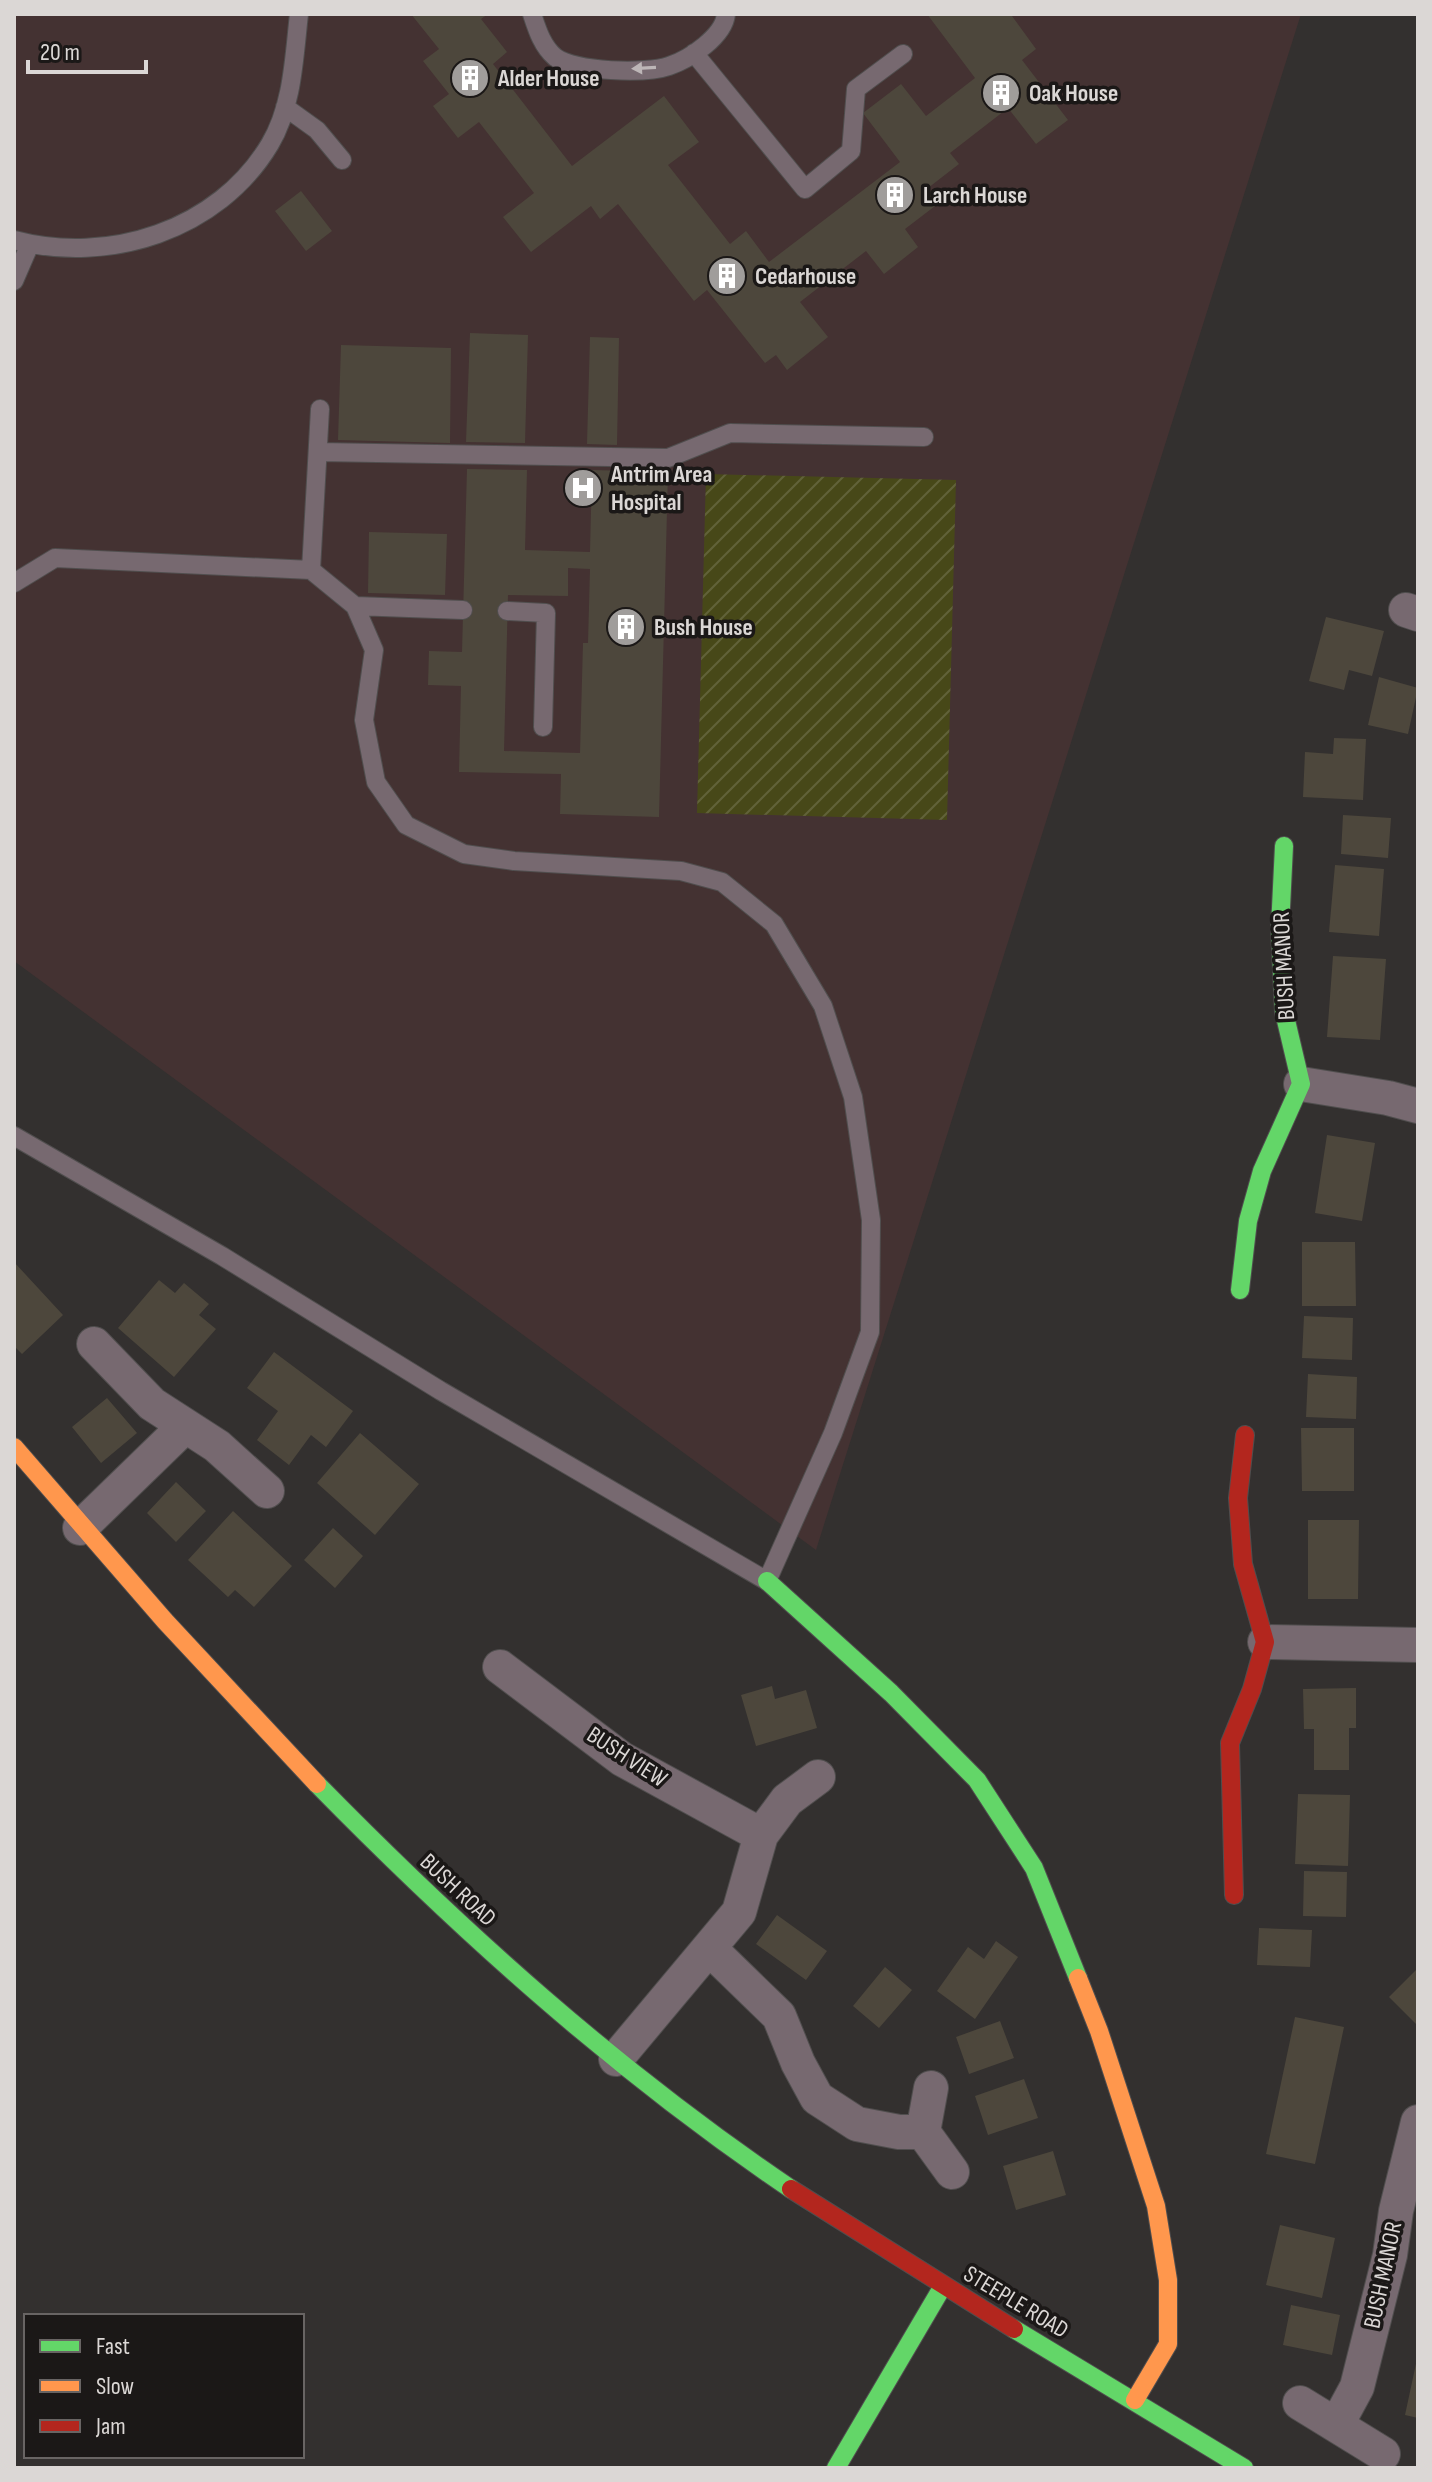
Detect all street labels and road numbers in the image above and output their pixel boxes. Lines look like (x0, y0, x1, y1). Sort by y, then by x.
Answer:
street label: BUSH MANOR (1267, 911, 1301, 1021)
street label: BUSH VIEW (581, 1720, 673, 1794)
street label: BUSH ROAD (414, 1848, 502, 1932)
street label: BUSH MANOR (1358, 2219, 1408, 2331)
street label: STEEPLE ROAD (958, 2259, 1074, 2345)

